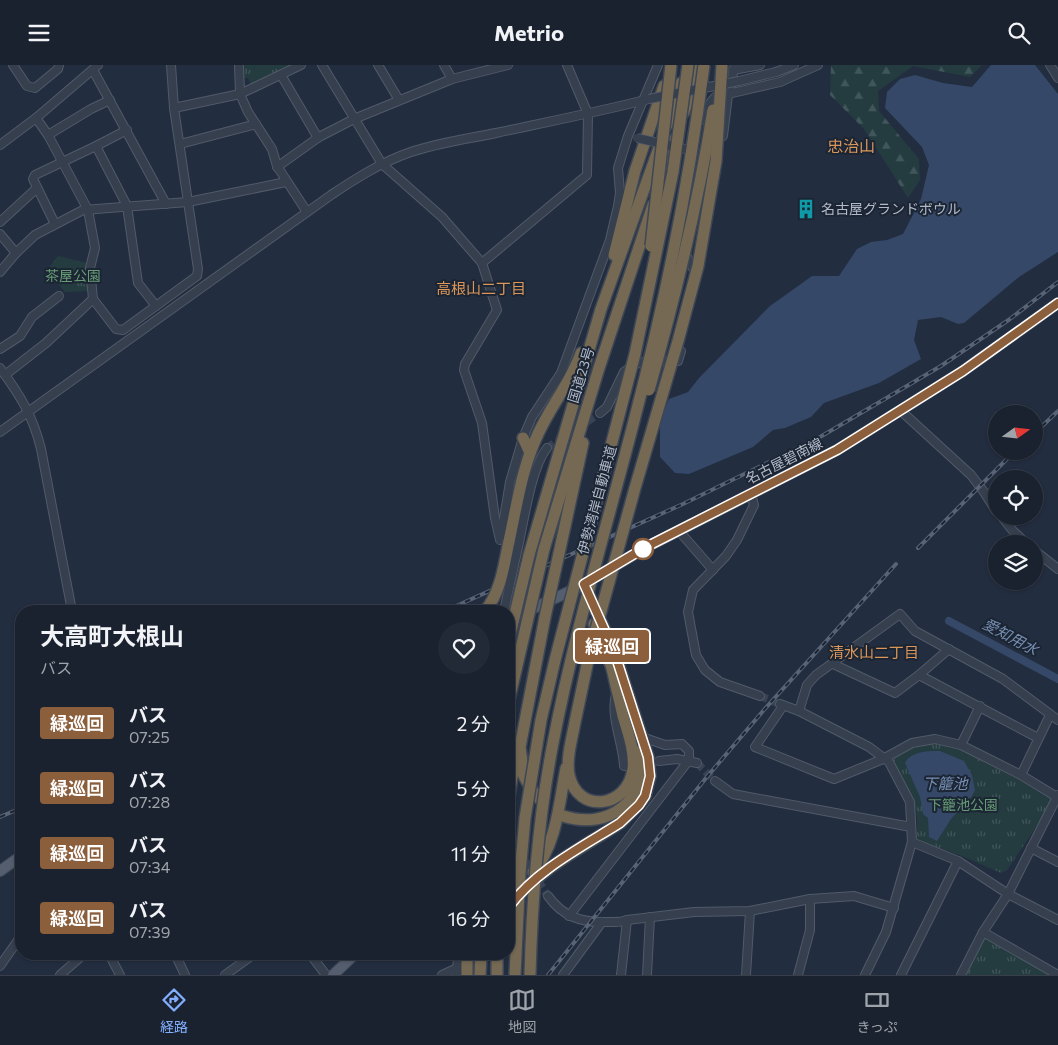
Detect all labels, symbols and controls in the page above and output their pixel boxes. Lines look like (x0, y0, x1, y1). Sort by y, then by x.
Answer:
icon: menu (25, 19, 53, 47)
text: Metrio (494, 19, 564, 46)
icon: search (1005, 19, 1033, 47)
district label: 忠治山 (827, 136, 875, 155)
building icon: 名古屋グランドボウル (795, 198, 817, 220)
place label: 名古屋グランドボウル (821, 200, 961, 217)
park label: 茶屋公園 (45, 267, 101, 284)
district label: 高根山二丁目 (436, 279, 526, 297)
street label: 国道23号 (564, 345, 597, 405)
north arrow (988, 405, 1042, 460)
map controls (988, 405, 1043, 590)
street label: 名古屋碧南線 (742, 434, 825, 487)
street label: 伊勢湾岸自動車道 (574, 444, 619, 556)
button: locate (988, 470, 1043, 525)
button: layers (988, 535, 1043, 590)
unlabelled marker (632, 538, 654, 560)
water label: 愛知用水 (980, 614, 1043, 659)
text: 大高町大根山 (40, 621, 184, 650)
button: heart (438, 622, 490, 674)
line badge: 緑巡回 (583, 630, 641, 662)
text: 緑巡回 (585, 635, 639, 657)
district label: 清水山二丁目 (829, 643, 919, 661)
text: バス (40, 658, 72, 677)
text: バス (129, 703, 167, 726)
text: 緑巡回 (50, 712, 104, 734)
text: 2 分 (457, 712, 490, 735)
text: 07:25 (129, 727, 170, 746)
text: バス (129, 768, 167, 791)
water label: 下籠池 (922, 774, 969, 792)
text: 緑巡回 (50, 777, 104, 799)
text: 5 分 (456, 777, 490, 800)
text: 07:28 (129, 792, 170, 811)
park label: 下籠池公園 (928, 796, 998, 813)
text: バス (129, 833, 167, 856)
text: 緑巡回 (50, 842, 104, 864)
text: 11 分 (451, 842, 490, 865)
text: 07:34 (129, 857, 170, 876)
text: バス (129, 898, 167, 921)
text: 緑巡回 (50, 907, 104, 929)
text: 16 分 (448, 907, 490, 930)
text: 07:39 (129, 922, 170, 941)
tab: 経路 (160, 986, 188, 1036)
tab: 地図 (508, 986, 536, 1036)
tab: きっぷ (856, 986, 898, 1036)

